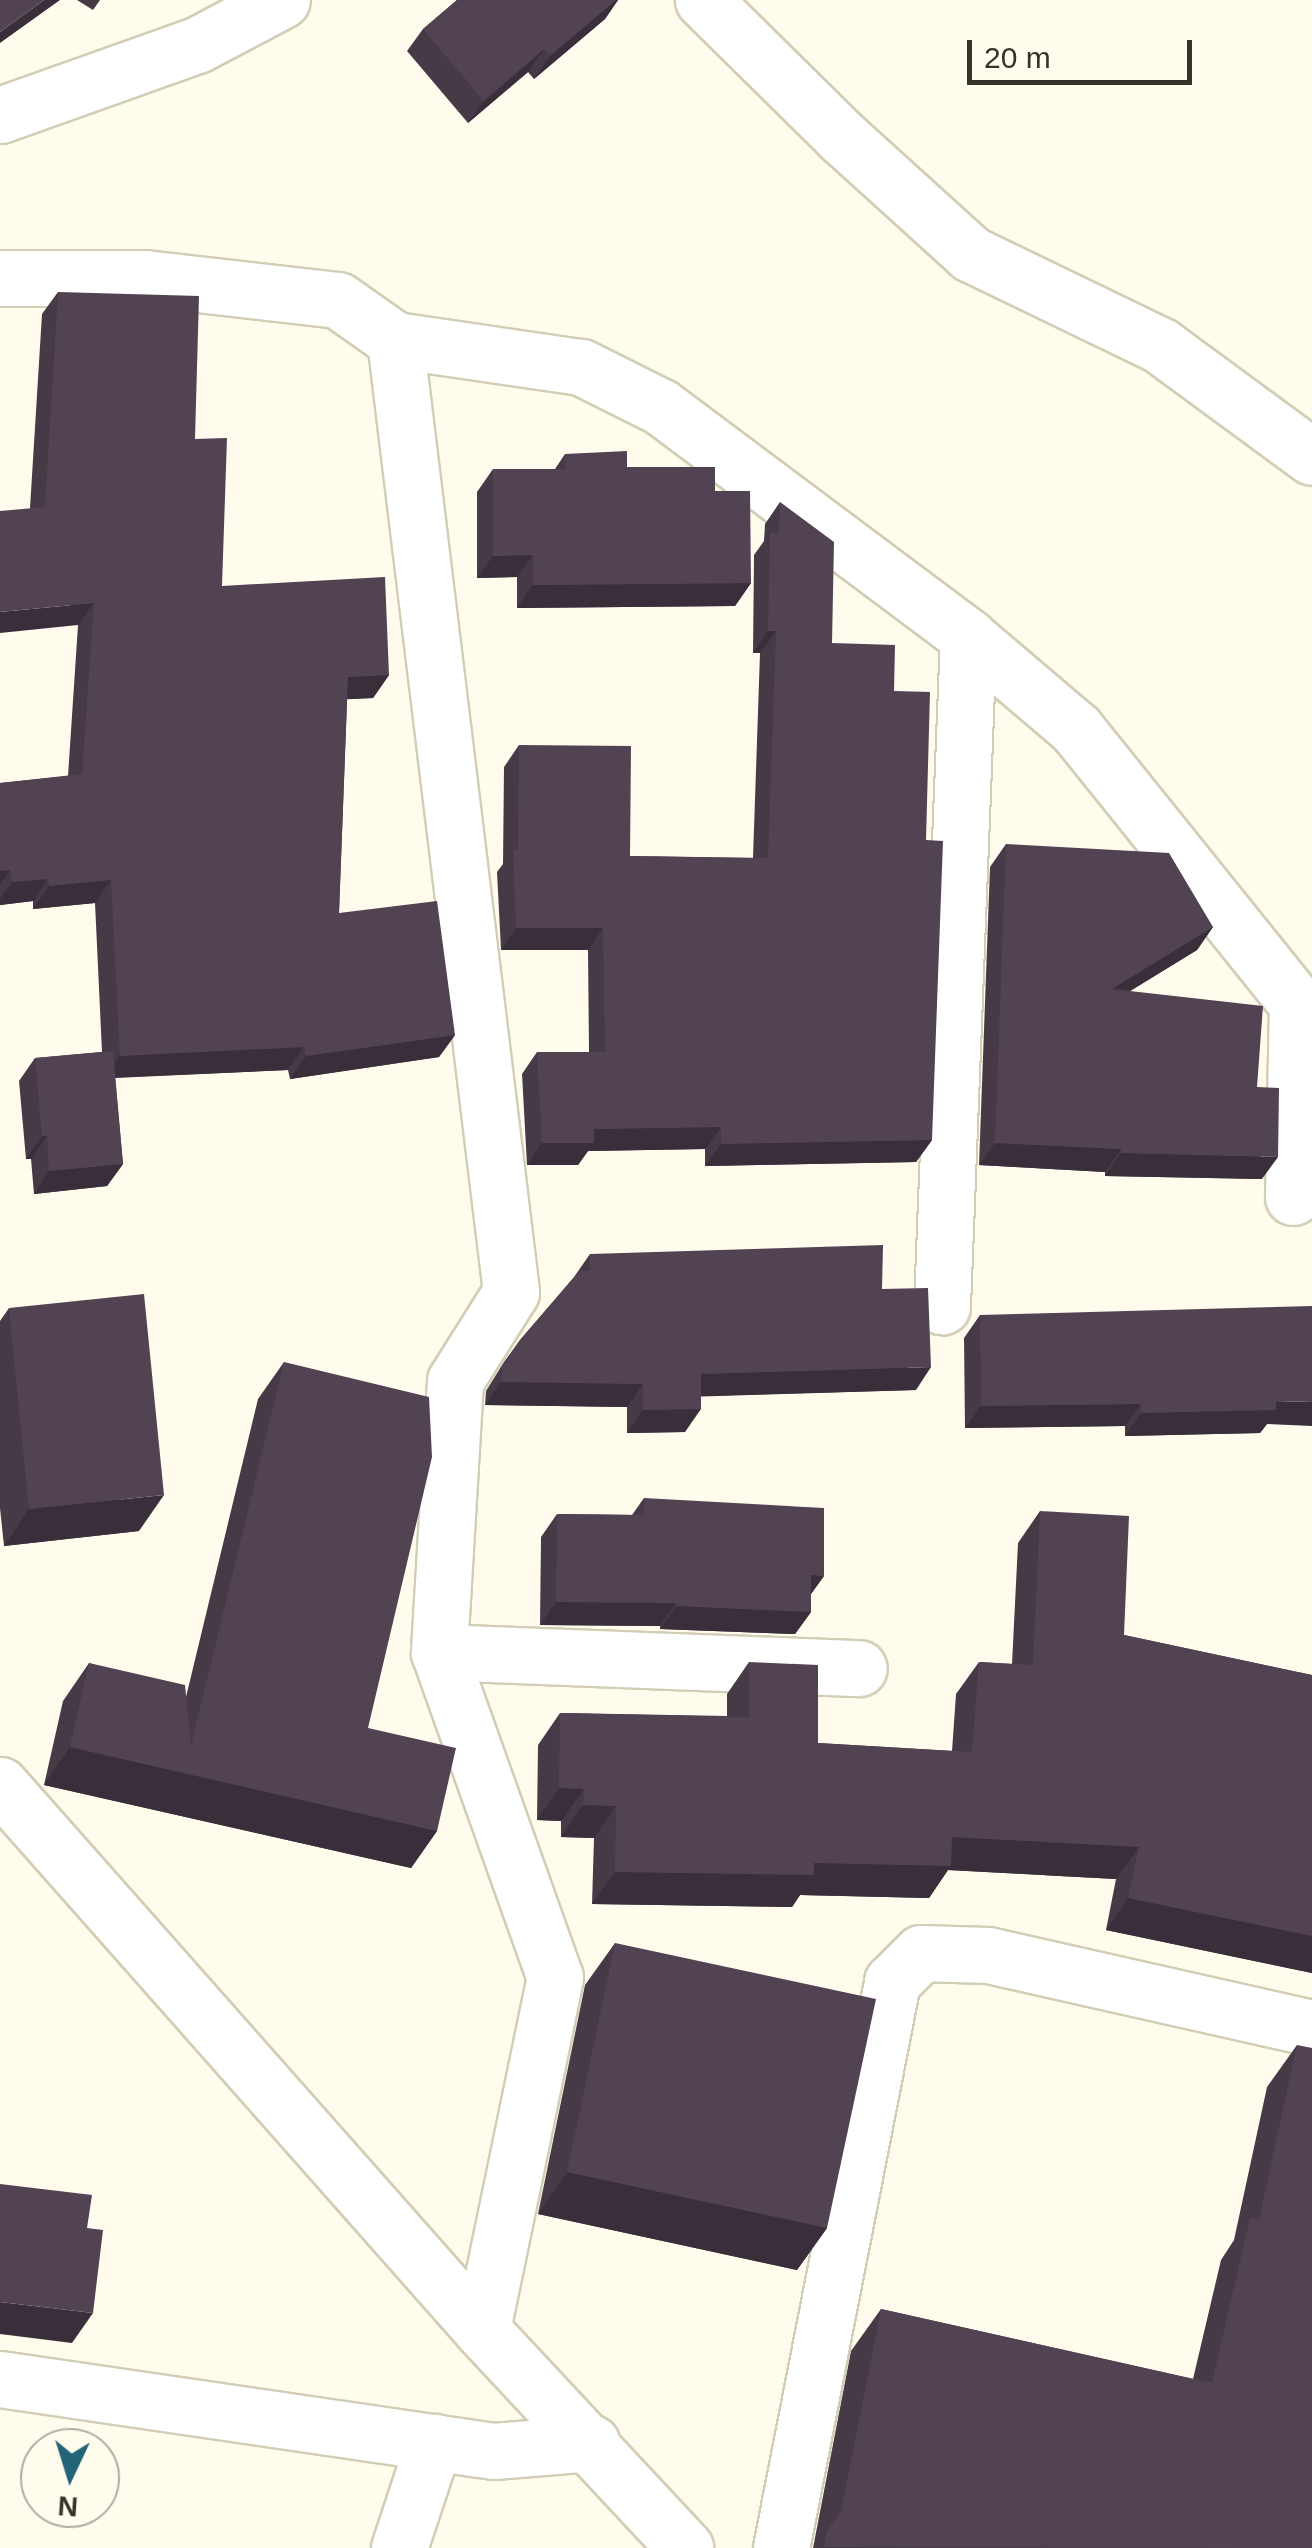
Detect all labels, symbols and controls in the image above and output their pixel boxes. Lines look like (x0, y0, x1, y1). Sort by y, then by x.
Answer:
scale bar (972, 20, 1197, 82)
text: 20 m (984, 41, 1051, 74)
north arrow (20, 2428, 120, 2528)
text: N (57, 2490, 79, 2523)

